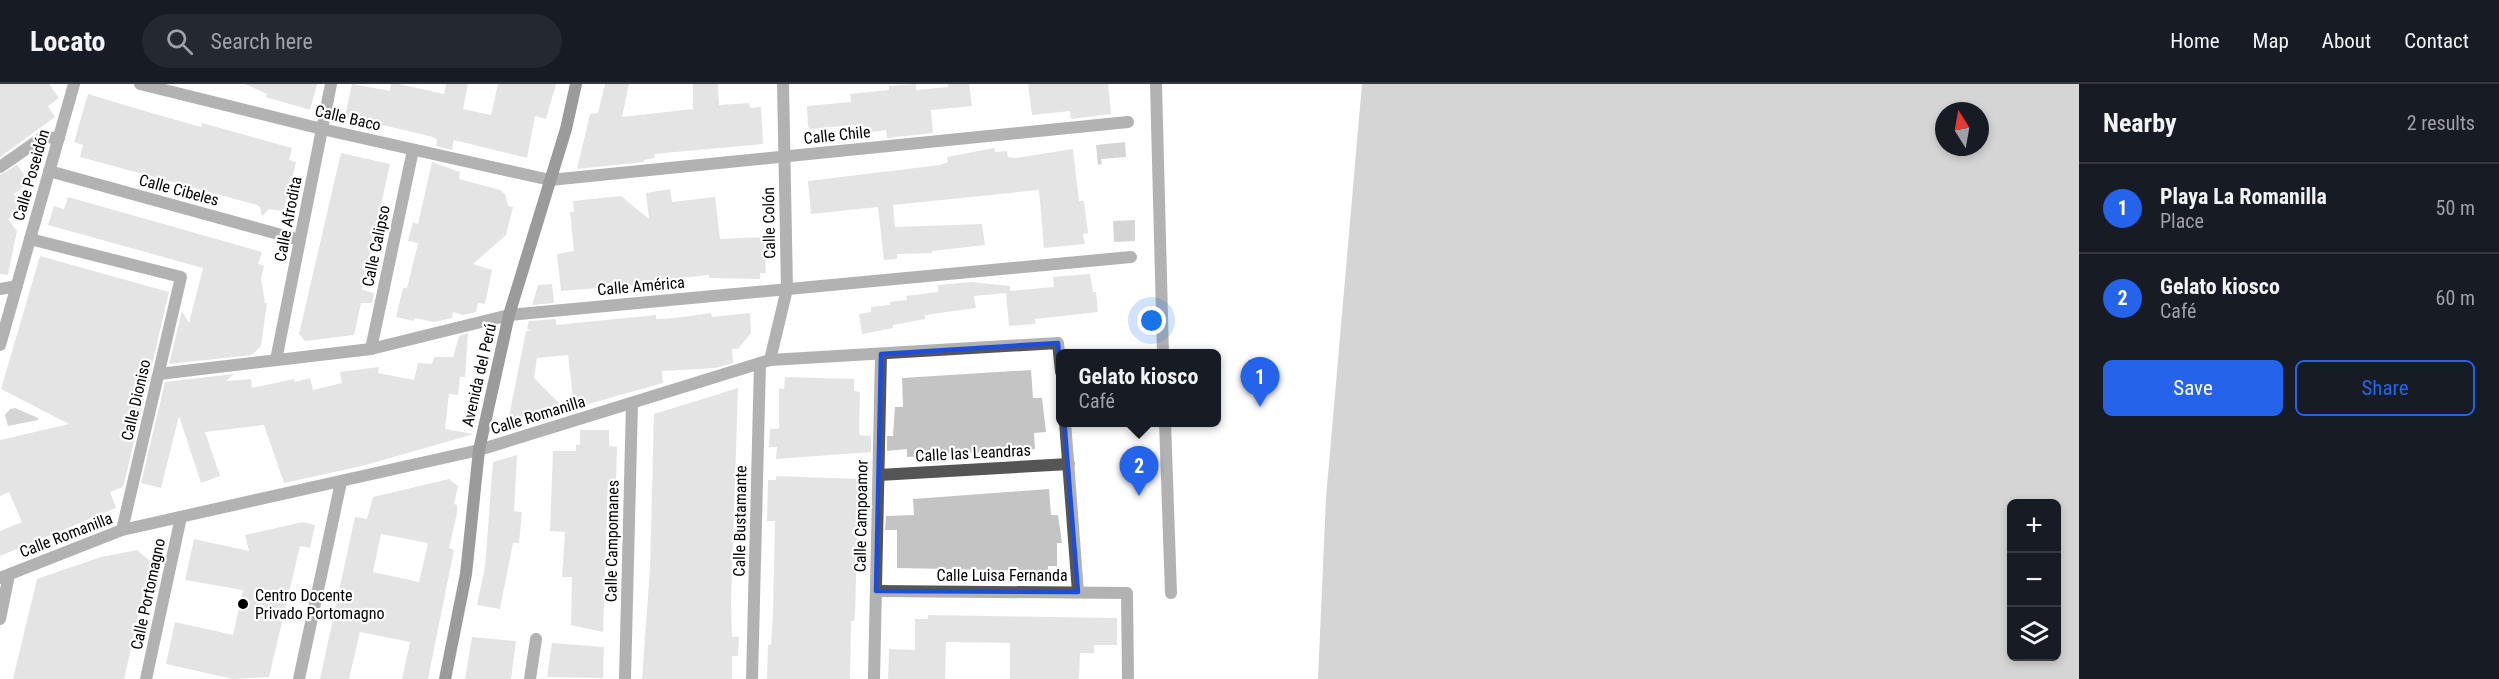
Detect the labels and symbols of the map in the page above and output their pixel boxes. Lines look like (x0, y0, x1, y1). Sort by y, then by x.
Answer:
street label: Calle Baco (313, 101, 383, 135)
north arrow (1935, 102, 1989, 156)
street label: Calle Chile (803, 122, 871, 148)
street label: Calle Poseidón (9, 127, 53, 223)
street label: Calle Cibeles (137, 170, 221, 210)
street label: Calle Afrodita (270, 175, 306, 263)
street label: Calle Colón (759, 187, 779, 259)
street label: Calle Calipso (358, 204, 394, 288)
street label: Calle América (597, 273, 685, 299)
your location (1137, 306, 1166, 335)
street label: Avenida del Perú (458, 321, 500, 429)
street label: Calle Dioniso (117, 358, 155, 442)
pin: 1 (1240, 358, 1280, 407)
street label: Calle Romanilla (488, 392, 588, 438)
street label: Calle las Leandras (915, 440, 1031, 466)
pin: 2 (1120, 446, 1158, 496)
street label: Calle Campoamor (851, 459, 871, 572)
street label: Calle Bustamante (730, 465, 750, 577)
street label: Calle Campomanes (601, 480, 623, 602)
street label: Calle Romanilla (17, 509, 115, 561)
street label: Calle Portomagno (127, 537, 169, 651)
street label: Calle Luisa Fernanda (936, 566, 1068, 585)
place label: Centro Docente Privado Portomagno (255, 586, 385, 623)
marker: Centro Docente Privado Portomagno (236, 597, 250, 611)

